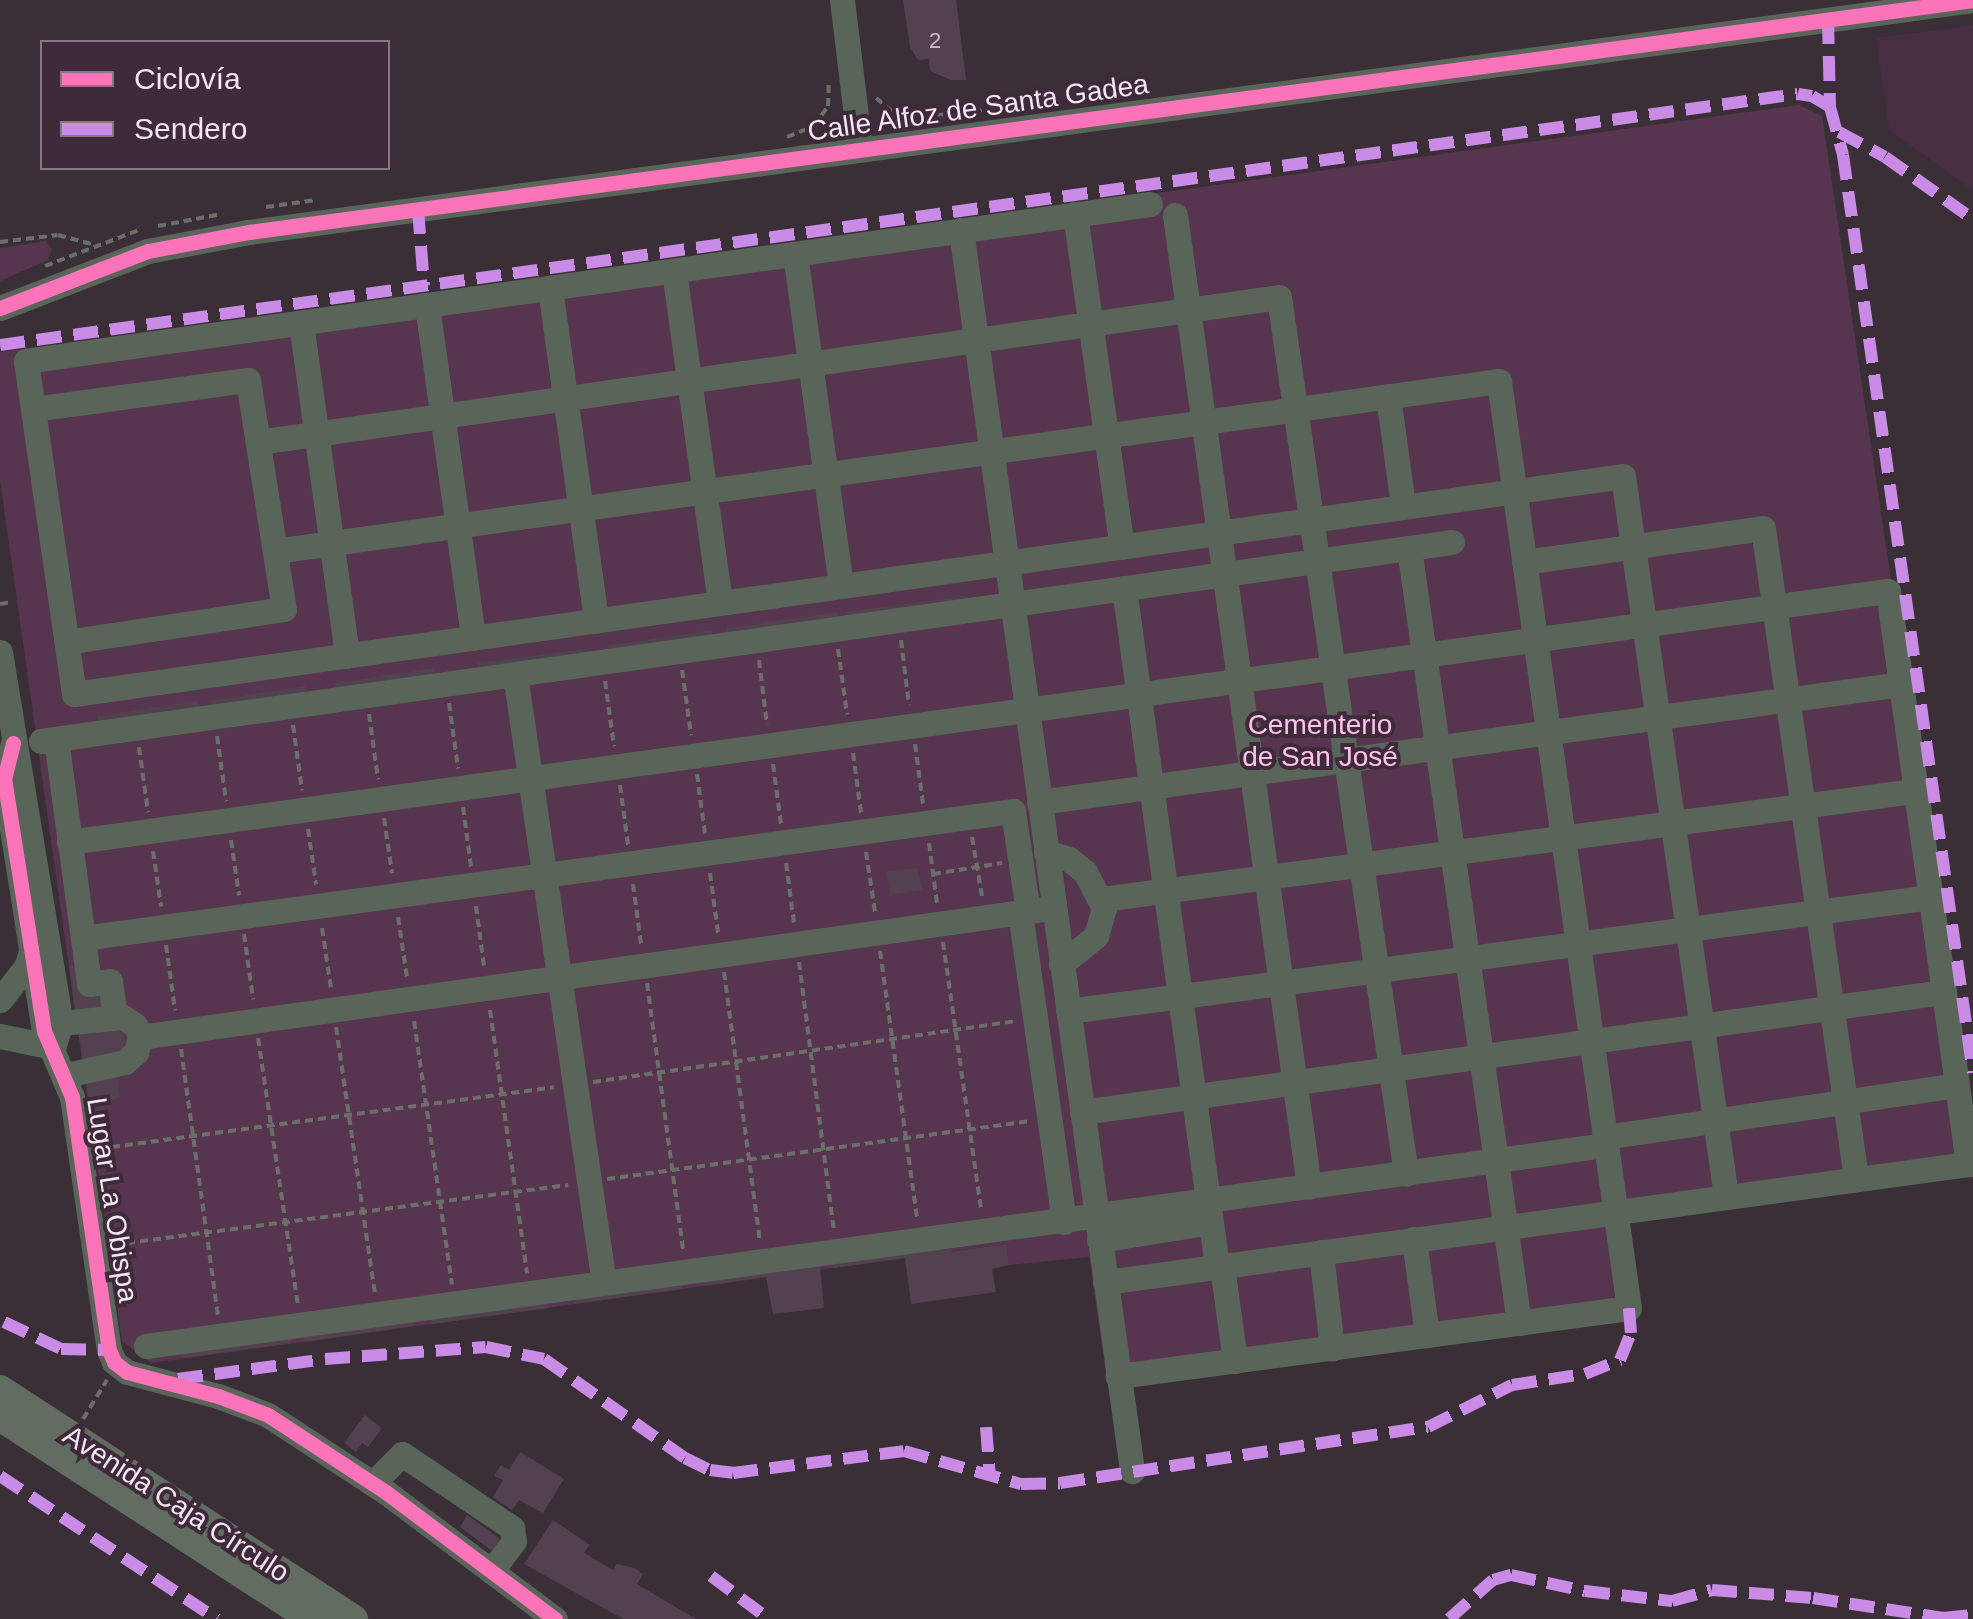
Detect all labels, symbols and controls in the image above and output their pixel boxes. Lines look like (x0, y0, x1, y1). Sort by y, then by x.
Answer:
house number: 2 (929, 28, 941, 54)
legend (40, 40, 390, 170)
text: Ciclovía (134, 62, 241, 95)
street label: Calle Alfoz de Santa Gadea (805, 67, 1151, 149)
text: Sendero (134, 112, 247, 145)
park label: Cementerio de San José (1242, 708, 1398, 774)
street label: Lugar La Obispa (79, 1095, 145, 1305)
street label: Avenida Caja Círculo (57, 1418, 295, 1590)

